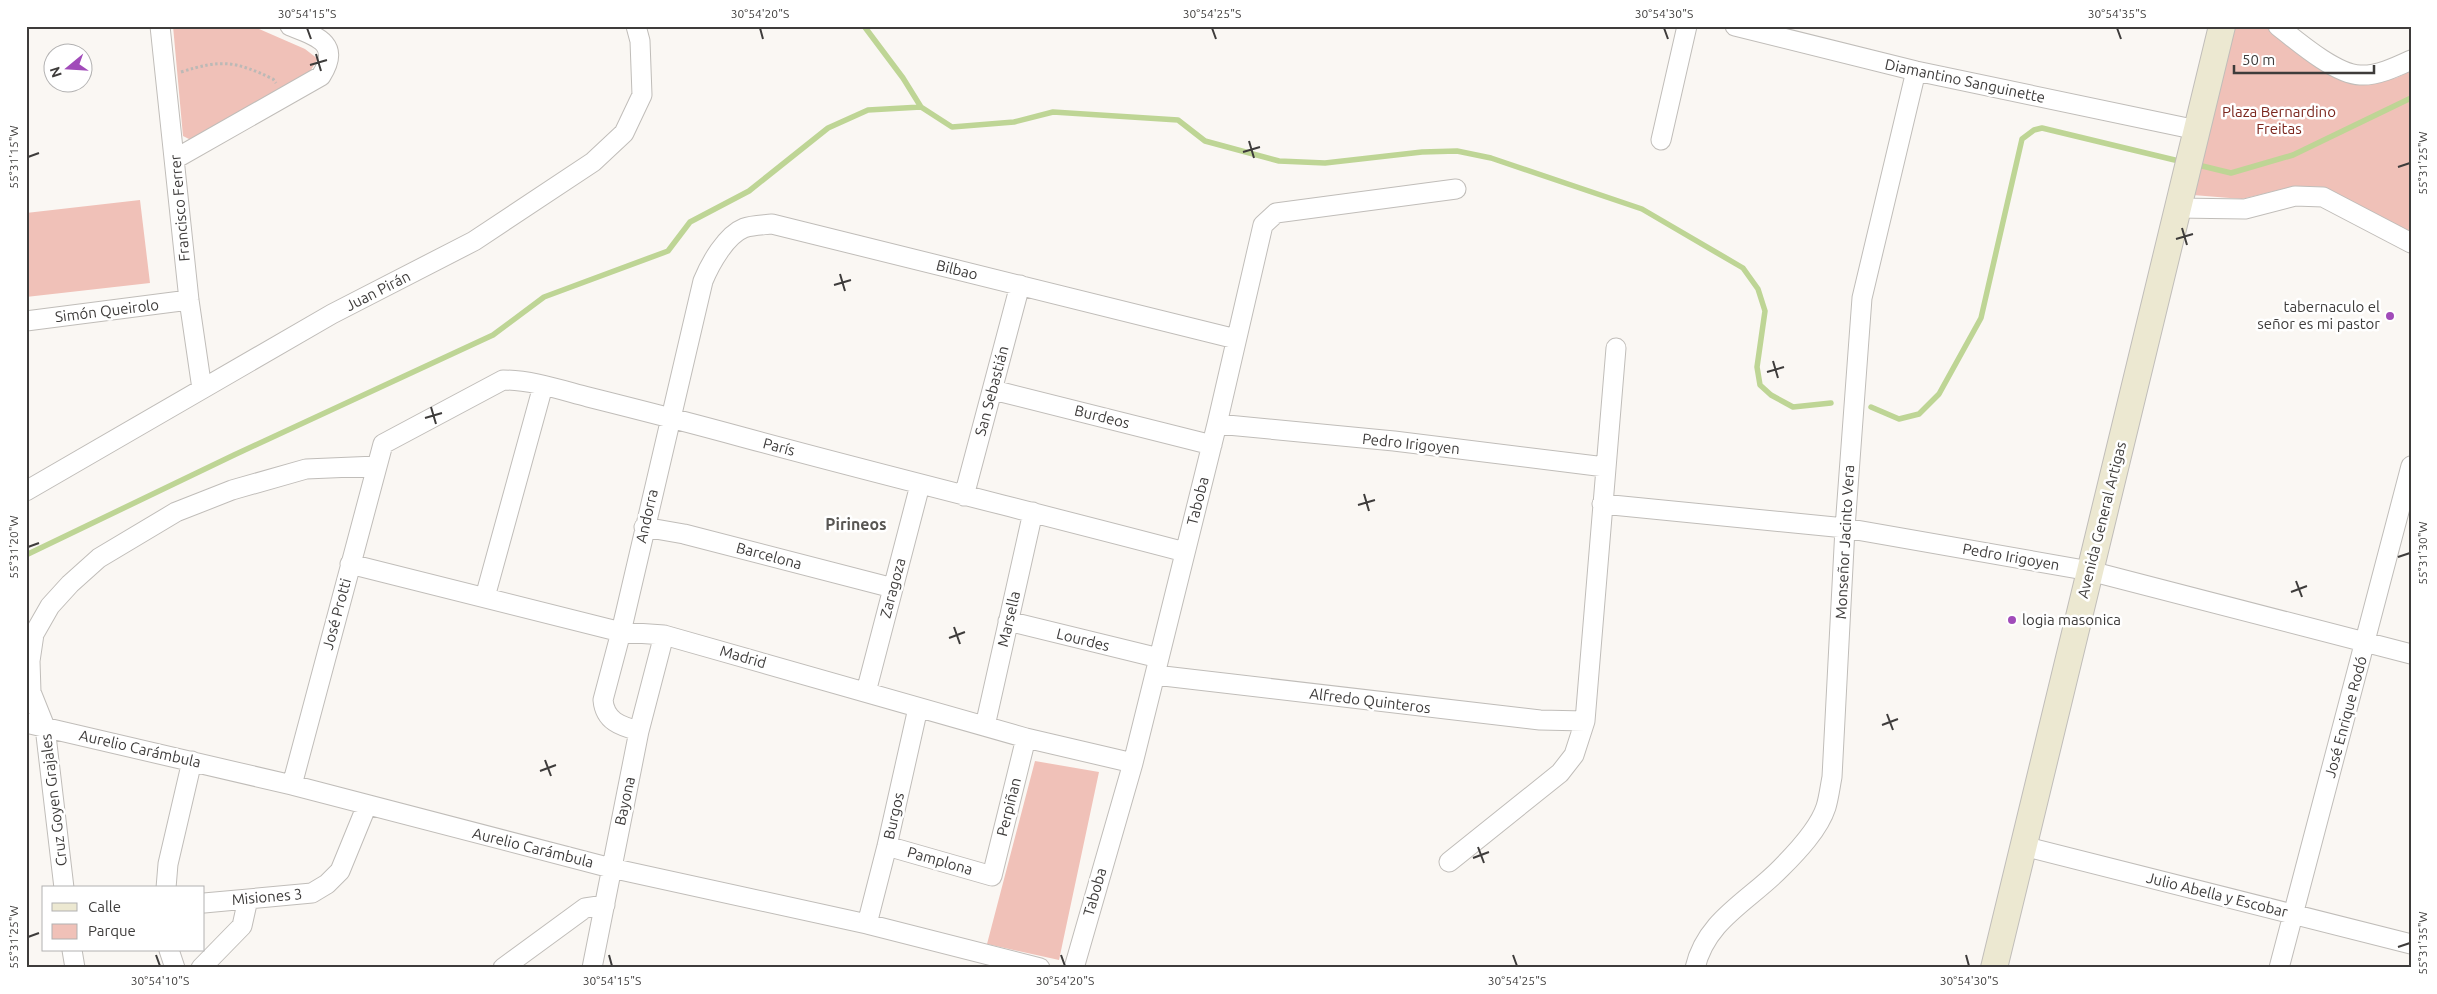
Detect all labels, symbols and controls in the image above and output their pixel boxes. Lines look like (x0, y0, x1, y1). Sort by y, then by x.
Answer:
text: 30°54'15"S (278, 7, 336, 20)
text: 30°54'20"S (731, 7, 789, 20)
text: 30°54'25"S (1183, 7, 1241, 20)
text: 30°54'30"S (1635, 7, 1693, 20)
text: 30°54'35"S (2088, 7, 2146, 20)
north arrow (42, 42, 92, 92)
scale bar (2234, 42, 2374, 74)
text: 50 m (2242, 51, 2275, 68)
street label: Diamantino Sanguinette (1883, 55, 2047, 106)
text: N (46, 65, 65, 79)
park label: Plaza Bernardino Freitas (2222, 103, 2336, 137)
text: 55°31'15"W (7, 125, 20, 189)
text: 55°31'25"W (2416, 131, 2429, 195)
street label: Francisco Ferrer (166, 154, 193, 262)
street label: Bilbao (935, 256, 980, 283)
street label: Juan Pirán (343, 267, 413, 314)
street label: Simón Queirolo (54, 296, 160, 325)
place label: tabernaculo el señor es mi pastor (2257, 298, 2380, 332)
marker: tabernaculo el señor es mi pastor (2384, 310, 2396, 322)
street label: San Sebastián (971, 344, 1012, 438)
street label: Burdeos (1073, 401, 1131, 432)
street label: Pedro Irigoyen (1361, 430, 1461, 457)
street label: París (761, 434, 797, 459)
street label: Avenida General Artigas (2074, 440, 2129, 600)
street label: Monseñor Jacinto Vera (1832, 464, 1857, 620)
street label: Taboba (1183, 475, 1212, 527)
street label: Andorra (632, 487, 661, 545)
text: 55°31'20"W (7, 515, 20, 579)
district label: Pirineos (825, 515, 887, 533)
text: 55°31'30"W (2416, 521, 2429, 585)
street label: Barcelona (735, 539, 804, 572)
street label: Pedro Irigoyen (1961, 540, 2061, 573)
street label: Zaragoza (876, 556, 909, 620)
street label: José Protti (319, 576, 354, 651)
street label: Marsella (994, 589, 1023, 648)
place label: logia masonica (2022, 611, 2121, 628)
marker: logia masonica (2006, 614, 2018, 626)
street label: Lourdes (1055, 625, 1111, 654)
street label: Madrid (718, 642, 768, 671)
street label: José Enrique Rodó (2321, 654, 2370, 780)
street label: Alfredo Quinteros (1309, 685, 1432, 716)
street label: Aurelio Carámbula (78, 726, 203, 771)
street label: Cruz Goyen Grajales (37, 733, 70, 867)
street label: Bayona (611, 775, 638, 827)
street label: Perpiñan (993, 776, 1024, 838)
street label: Burgos (880, 791, 907, 841)
street label: Aurelio Carámbula (471, 824, 595, 871)
street label: Pamplona (905, 843, 975, 878)
street label: Taboba (1080, 866, 1110, 918)
street label: Julio Abella y Escobar (2145, 869, 2290, 920)
street label: Misiones 3 (231, 885, 303, 908)
legend (42, 886, 205, 952)
text: Calle (88, 898, 121, 915)
text: 55°31'25"W (7, 905, 20, 969)
text: 55°31'35"W (2416, 911, 2429, 975)
text: Parque (88, 922, 136, 939)
text: 30°54'10"S (131, 974, 189, 987)
text: 30°54'15"S (583, 974, 641, 987)
text: 30°54'20"S (1036, 974, 1094, 987)
text: 30°54'25"S (1488, 974, 1546, 987)
text: 30°54'30"S (1940, 974, 1998, 987)

